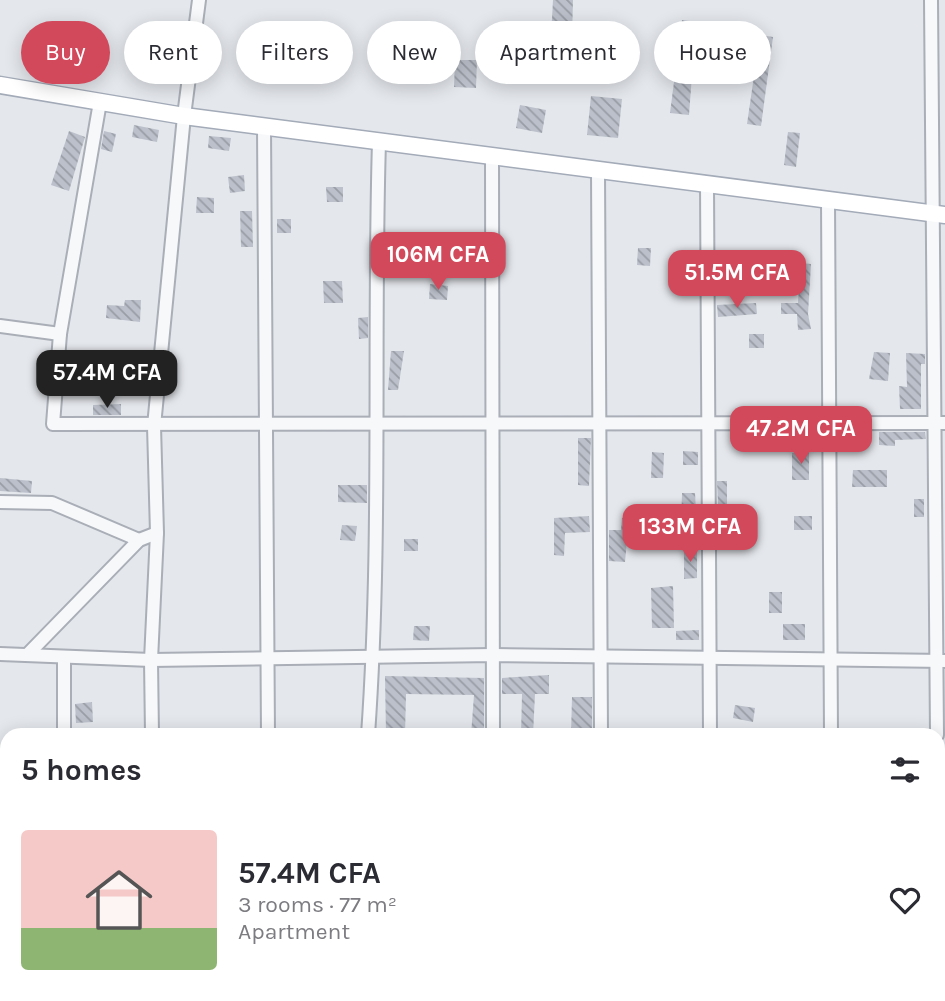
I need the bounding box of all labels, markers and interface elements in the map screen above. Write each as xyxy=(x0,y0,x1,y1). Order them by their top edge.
chip: Buy xyxy=(21,21,110,84)
chip: Rent xyxy=(124,21,222,84)
chip: Filters xyxy=(236,21,353,84)
chip: New xyxy=(367,21,461,84)
chip: Apartment xyxy=(475,21,640,84)
chip: House xyxy=(654,21,771,84)
pin: 106M CFA xyxy=(366,232,510,292)
text: 106M CFA xyxy=(387,241,489,268)
pin: 51.5M CFA xyxy=(657,250,817,310)
text: 51.5M CFA xyxy=(684,259,790,286)
pin: 57.4M CFA xyxy=(27,350,187,410)
text: 57.4M CFA xyxy=(52,359,162,386)
pin: 47.2M CFA xyxy=(721,406,881,466)
text: 47.2M CFA xyxy=(746,415,856,442)
pin: 133M CFA xyxy=(618,504,762,564)
text: 133M CFA xyxy=(639,513,741,540)
icon: filters xyxy=(886,751,924,789)
text: 5 homes xyxy=(21,752,142,788)
text: 57.4M CFA xyxy=(238,855,381,891)
icon: home xyxy=(77,858,161,942)
icon: heart xyxy=(886,881,924,919)
text: 3 rooms · 77 m² xyxy=(238,891,397,918)
text: Apartment xyxy=(238,918,350,945)

